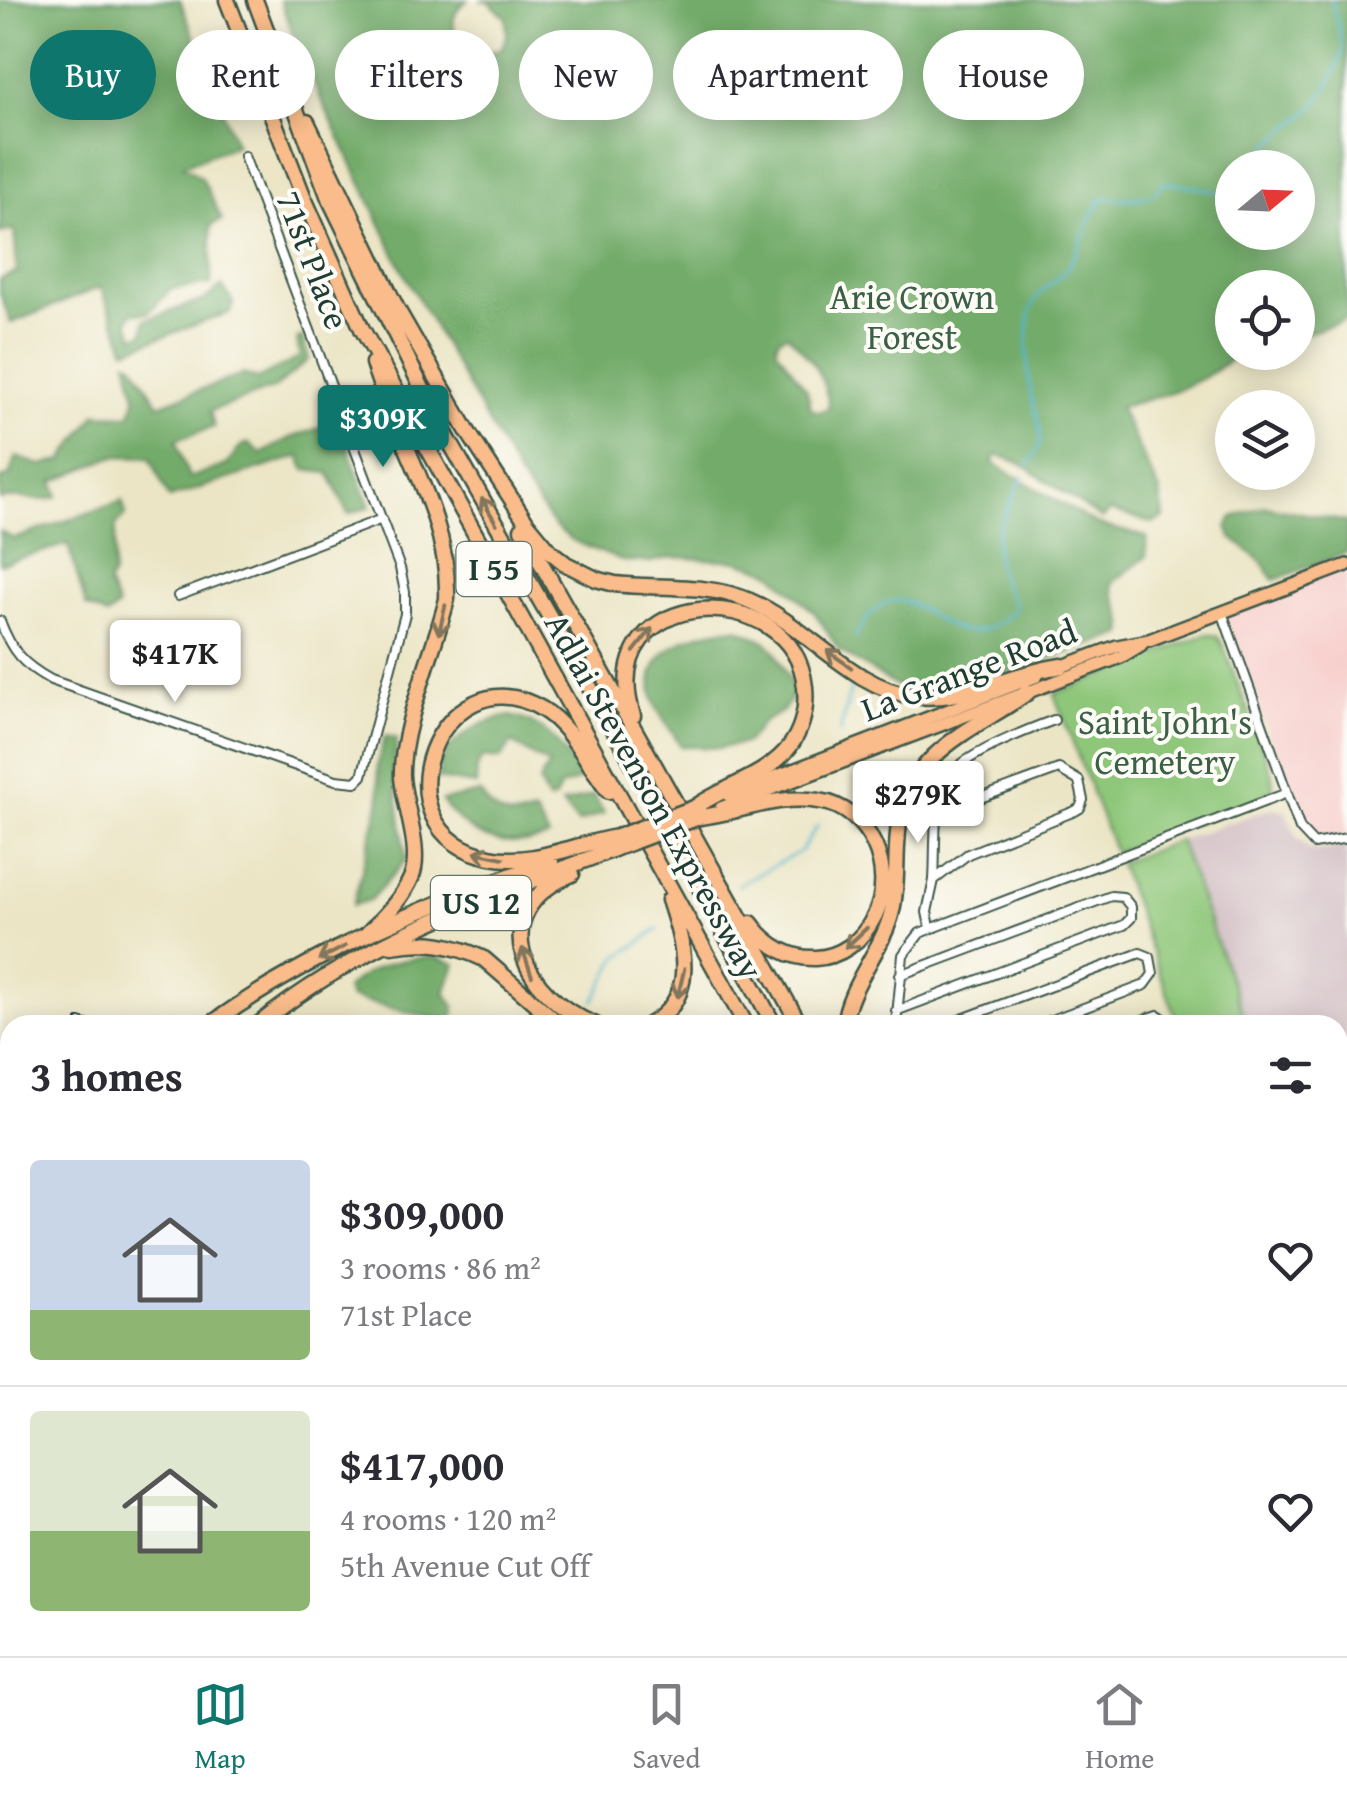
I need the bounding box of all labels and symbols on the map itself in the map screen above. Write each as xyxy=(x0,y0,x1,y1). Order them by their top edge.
north arrow xyxy=(1215,150,1315,250)
street label: 71st Place xyxy=(264,183,363,337)
park label: Arie Crown Forest xyxy=(830,271,995,362)
pin: $309K xyxy=(313,385,453,470)
one-way arrow xyxy=(479,497,499,526)
road number: I 55 xyxy=(456,542,532,596)
one-way arrow xyxy=(432,603,450,635)
street label: Adlai Stevenson Expressway xyxy=(532,603,777,989)
street label: La Grange Road xyxy=(854,605,1084,734)
pin: $417K xyxy=(105,620,245,705)
one-way arrow xyxy=(632,627,654,653)
one-way arrow xyxy=(825,649,853,670)
park label: Saint John's Cemetery xyxy=(1078,696,1252,787)
pin: $279K xyxy=(848,761,988,846)
one-way arrow xyxy=(474,845,506,864)
road number: US 12 xyxy=(431,876,531,930)
one-way arrow xyxy=(844,926,868,950)
one-way arrow xyxy=(318,944,348,963)
one-way arrow xyxy=(517,947,535,978)
one-way arrow xyxy=(671,966,689,998)

